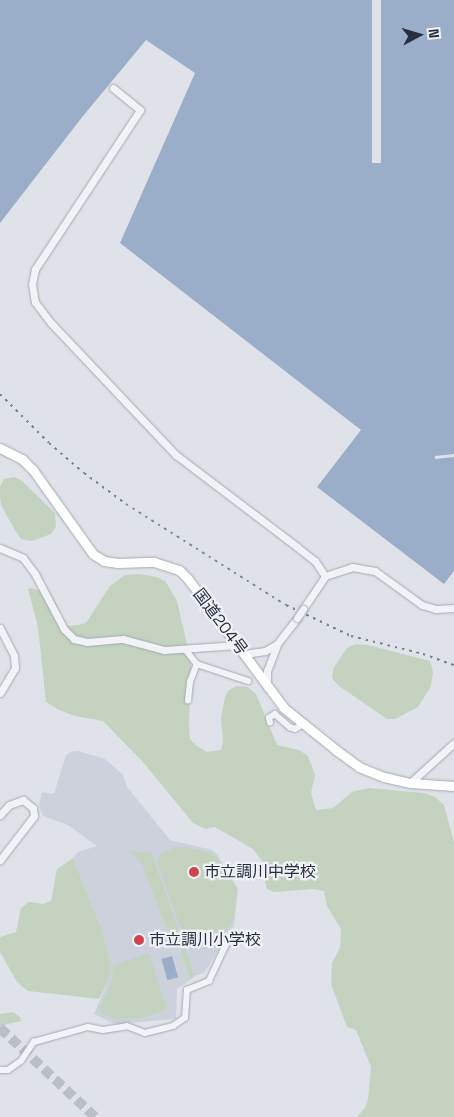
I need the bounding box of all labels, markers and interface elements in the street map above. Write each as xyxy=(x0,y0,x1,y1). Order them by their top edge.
north arrow xyxy=(394,10,444,60)
text: N xyxy=(424,28,443,39)
street label: 国道204号 xyxy=(189,585,251,659)
place label: 市立調川中学校 xyxy=(204,862,316,882)
marker: 市立調川中学校 xyxy=(188,866,200,878)
place label: 市立調川小学校 xyxy=(149,930,261,950)
marker: 市立調川小学校 xyxy=(133,934,145,946)

